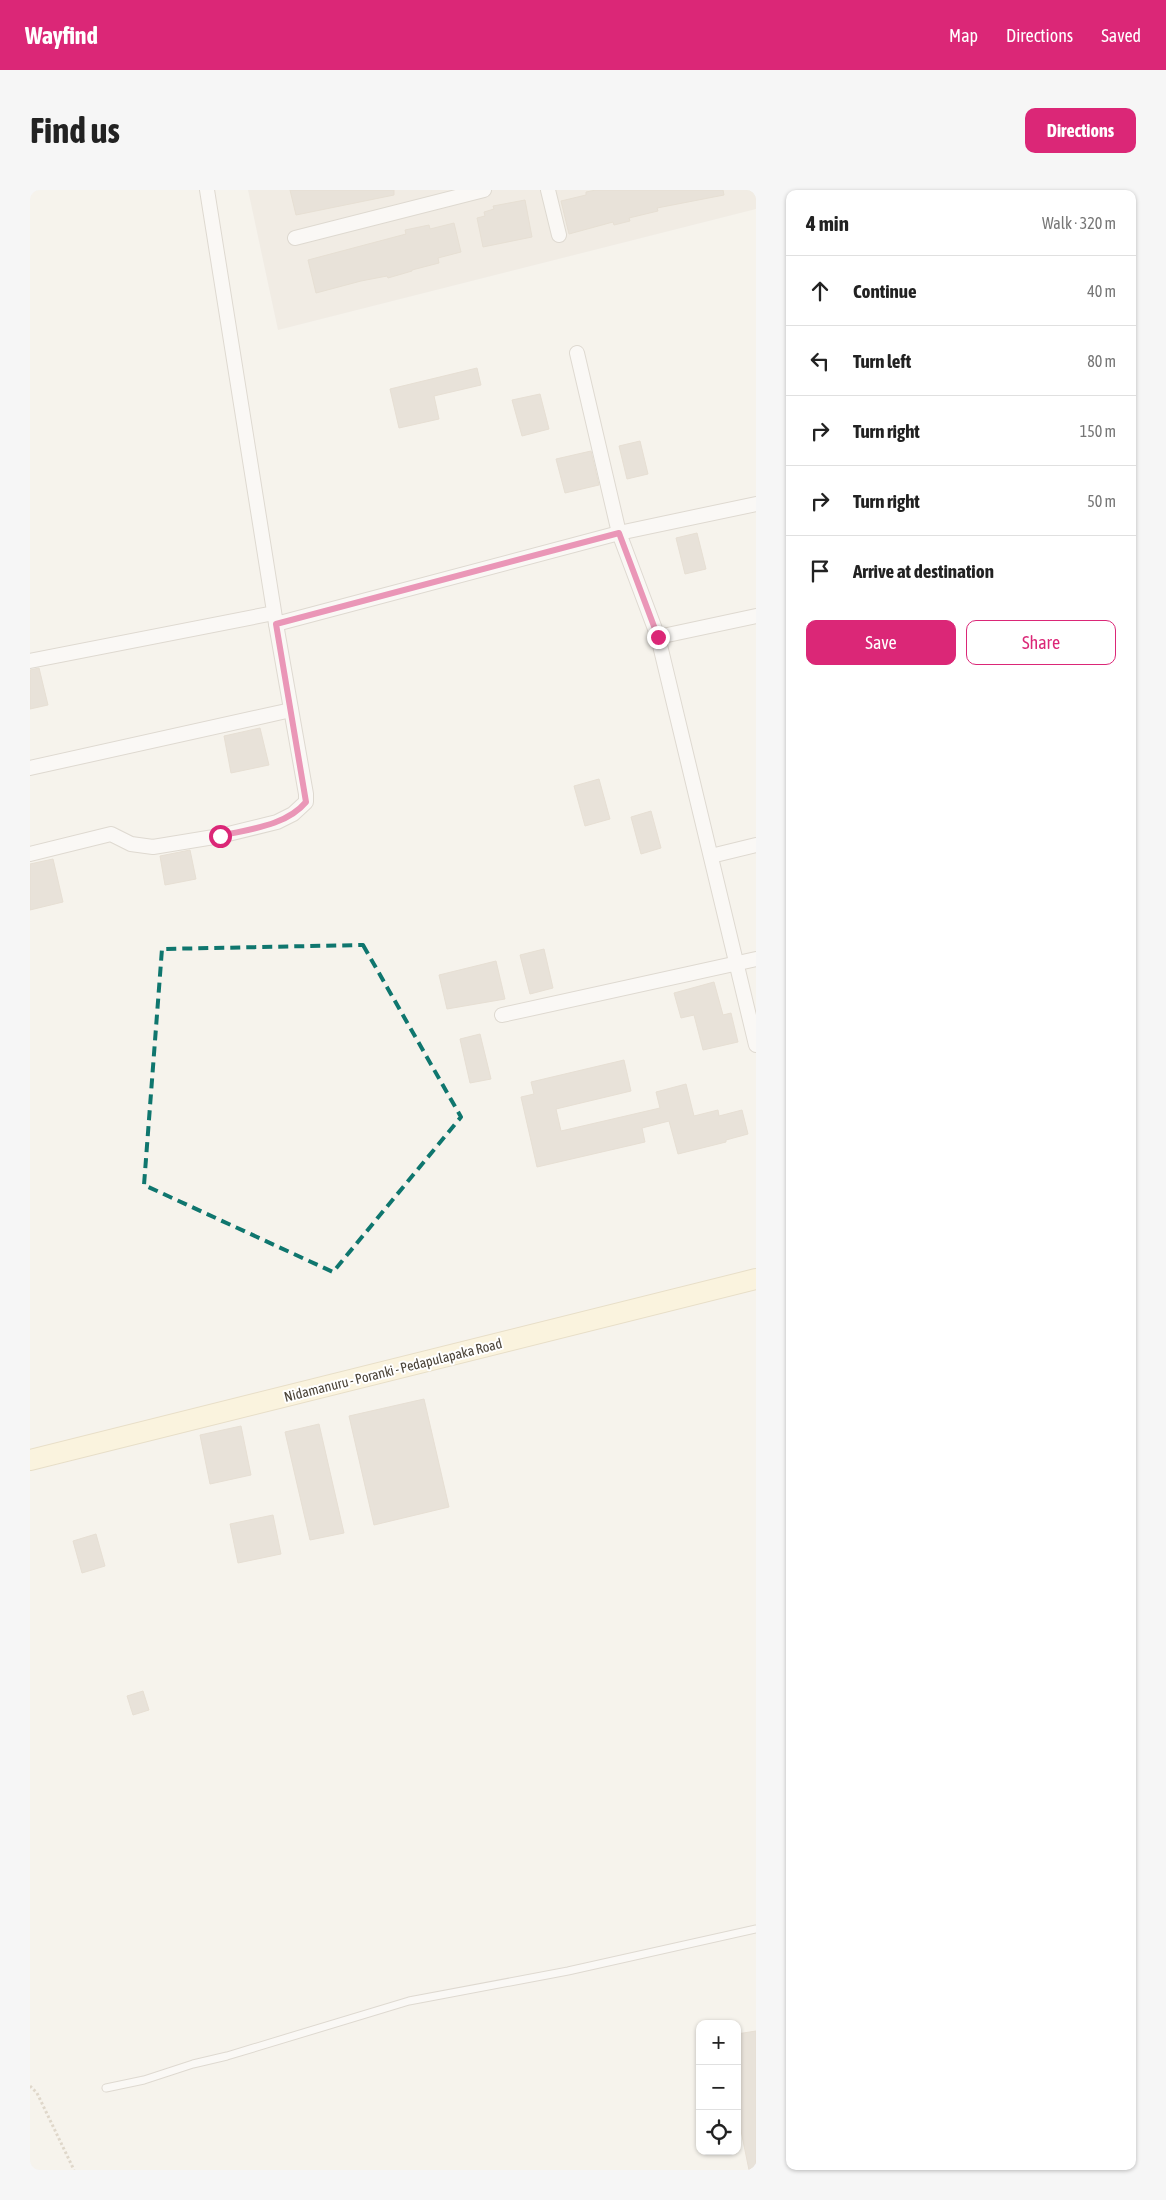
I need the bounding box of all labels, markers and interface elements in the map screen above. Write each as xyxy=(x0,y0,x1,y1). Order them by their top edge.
text: Wayfind xyxy=(25,22,98,49)
text: Map xyxy=(949,25,978,46)
text: Directions xyxy=(1006,25,1073,46)
text: Saved xyxy=(1101,25,1141,46)
button: Directions xyxy=(1025,108,1136,153)
text: Find us xyxy=(30,110,120,150)
text: 4 min xyxy=(806,211,849,235)
text: Walk · 320 m xyxy=(1042,214,1116,232)
icon: ahead xyxy=(806,277,834,305)
text: Continue xyxy=(853,280,917,302)
text: 40 m xyxy=(1087,282,1116,300)
icon: left xyxy=(806,347,834,375)
text: Turn left xyxy=(853,350,911,372)
text: 80 m xyxy=(1087,352,1116,370)
icon: right xyxy=(806,417,834,445)
text: Turn right xyxy=(853,420,920,442)
text: 150 m xyxy=(1080,422,1116,440)
icon: right xyxy=(806,487,834,515)
text: Turn right xyxy=(853,490,920,512)
text: 50 m xyxy=(1087,492,1116,510)
icon: arrive xyxy=(806,557,834,585)
text: Arrive at destination xyxy=(853,560,994,582)
button: Save xyxy=(806,620,956,665)
button: Share xyxy=(966,620,1116,665)
route end xyxy=(647,626,670,649)
route start xyxy=(209,825,232,848)
street label: Nidamanuru - Poranki - Pedapulapaka Road xyxy=(282,1335,504,1405)
map controls xyxy=(696,2020,741,2155)
button: + xyxy=(696,2020,741,2065)
button: − xyxy=(696,2065,741,2110)
button: locate xyxy=(696,2110,741,2155)

